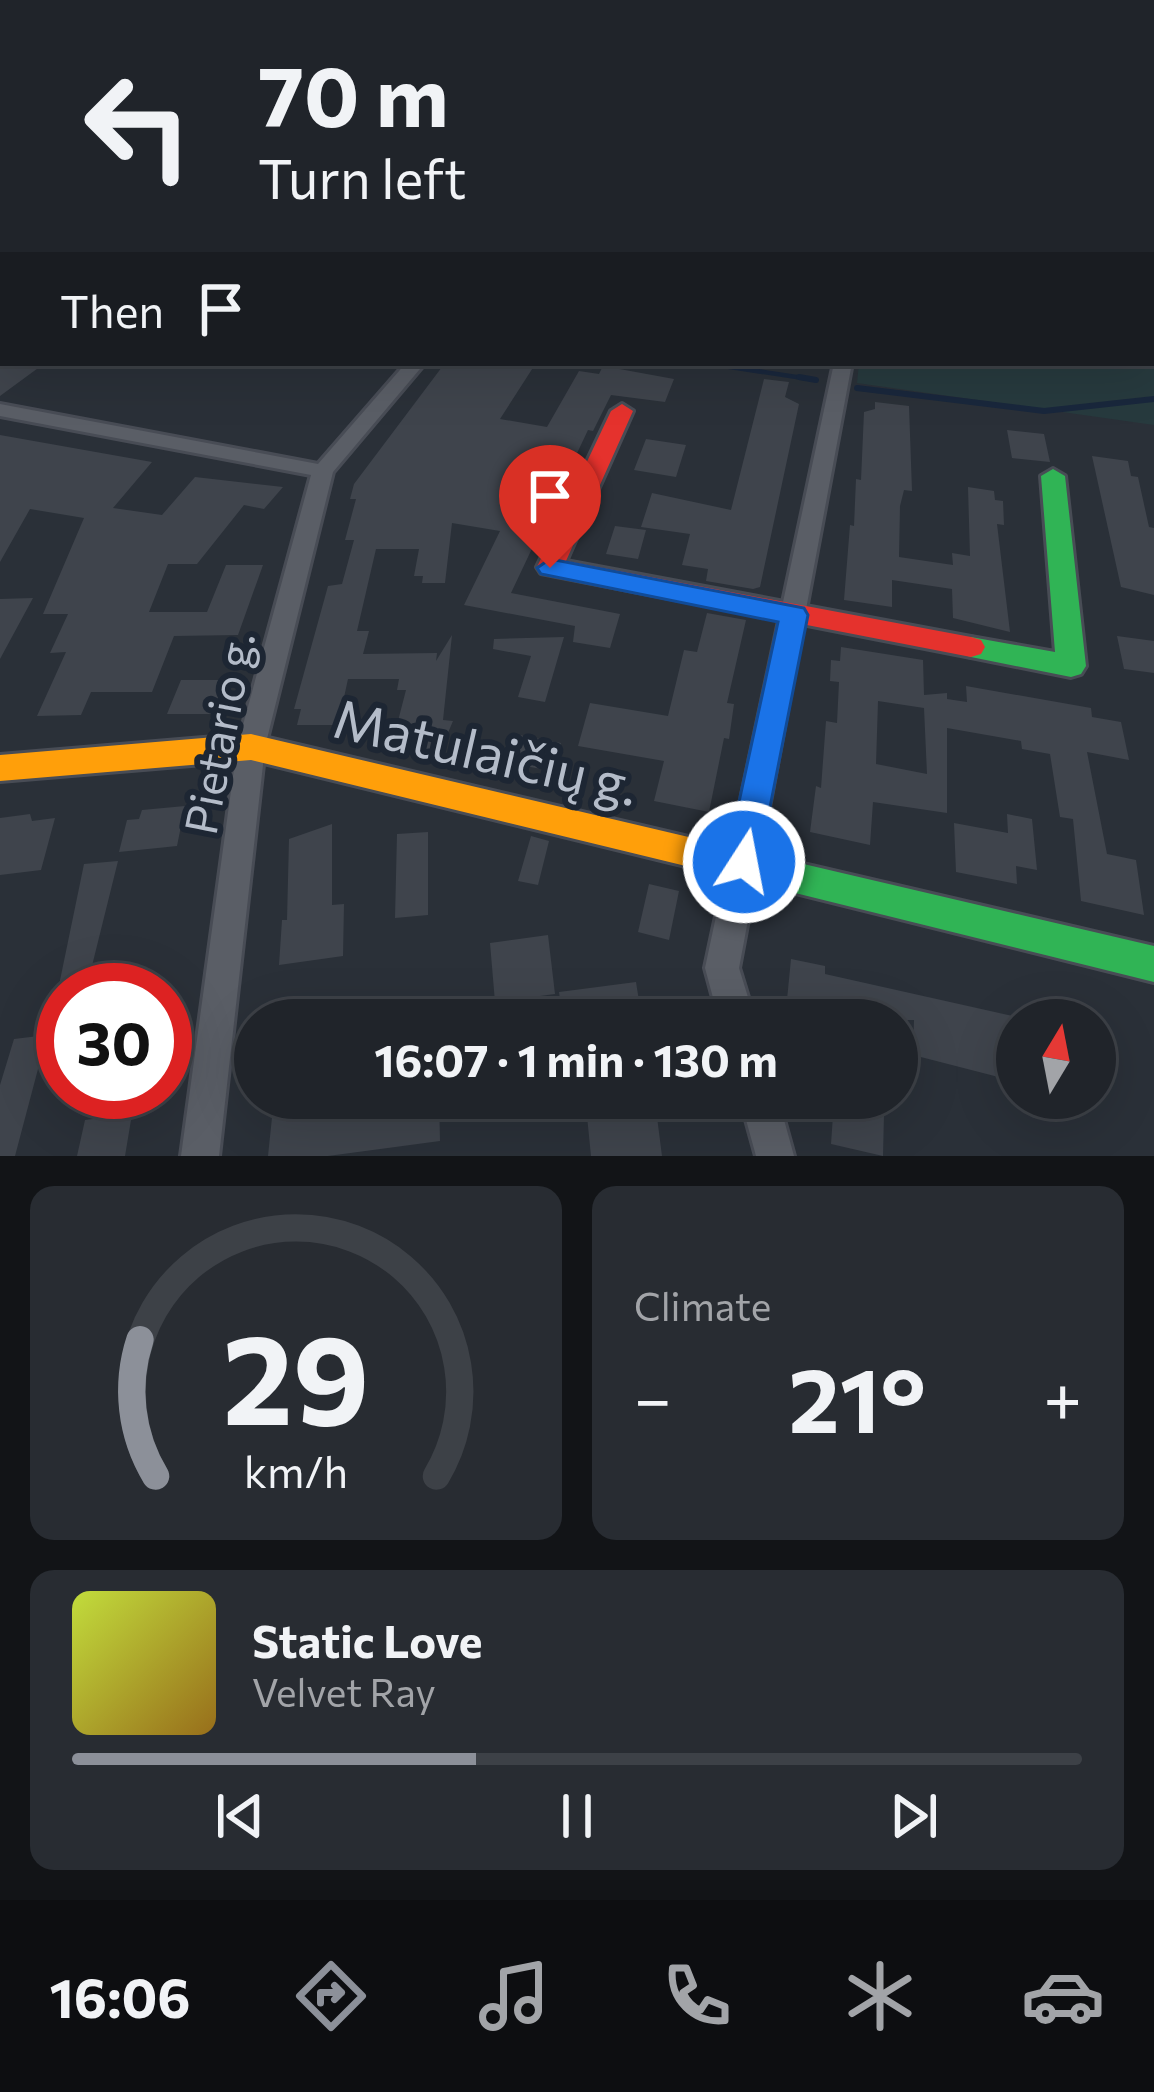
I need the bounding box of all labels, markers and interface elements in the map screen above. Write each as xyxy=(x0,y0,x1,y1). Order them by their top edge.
text: 70 m xyxy=(258,42,449,144)
icon: left xyxy=(60,48,216,204)
text: Turn left xyxy=(258,144,466,210)
icon: arrive xyxy=(188,276,254,342)
text: Then xyxy=(60,282,164,337)
pin xyxy=(499,445,601,568)
icon: arrive xyxy=(517,463,583,529)
street label: Pietario g. xyxy=(171,627,264,839)
street label: Matulaičių g. xyxy=(328,683,645,817)
position arrow xyxy=(681,799,807,925)
speed limit sign: 30 xyxy=(36,963,192,1119)
north arrow xyxy=(996,999,1116,1119)
map controls xyxy=(996,999,1116,1119)
text: 16:07 · 1 min · 130 m xyxy=(374,1031,778,1086)
text: Climate xyxy=(634,1281,771,1329)
text: 29 xyxy=(222,1298,370,1451)
text: 21° xyxy=(788,1341,926,1452)
text: − xyxy=(634,1356,672,1437)
text: + xyxy=(1043,1356,1082,1437)
text: km/h xyxy=(244,1444,348,1497)
text: Static Love xyxy=(252,1612,482,1667)
text: Velvet Ray xyxy=(252,1667,436,1715)
icon: previous xyxy=(207,1783,273,1849)
icon: pause xyxy=(544,1783,610,1849)
icon: next xyxy=(881,1783,947,1849)
icon: directions xyxy=(289,1954,373,2038)
icon: music xyxy=(472,1954,556,2038)
icon: phone xyxy=(655,1954,739,2038)
icon: climate xyxy=(838,1954,922,2038)
icon: car xyxy=(1021,1954,1105,2038)
text: 16:06 xyxy=(49,1963,191,2029)

